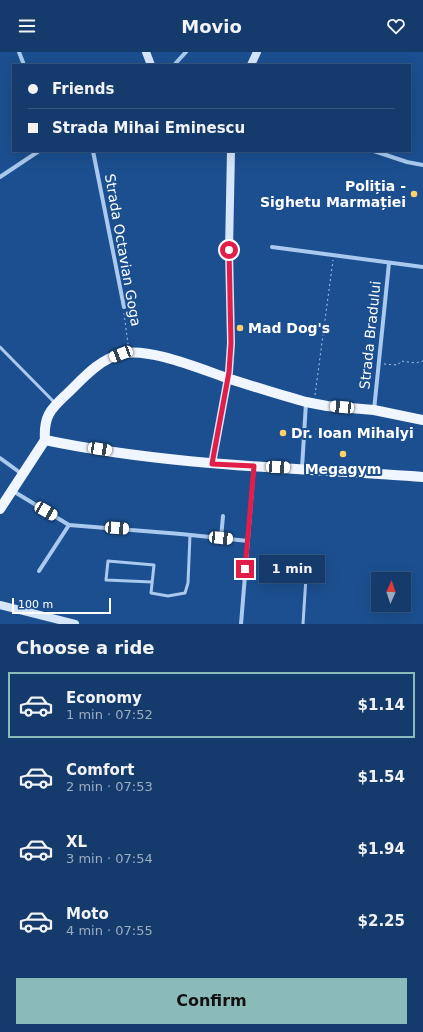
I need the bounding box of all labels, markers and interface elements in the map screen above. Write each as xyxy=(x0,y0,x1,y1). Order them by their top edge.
icon: menu xyxy=(16,15,38,37)
icon: heart xyxy=(385,15,407,37)
text: Movio xyxy=(181,16,242,37)
text: Friends xyxy=(52,80,114,98)
text: Strada Mihai Eminescu xyxy=(52,119,245,137)
street label: Strada Octavian Goga xyxy=(102,173,144,327)
place label: Poliția - Sighetu Marmației xyxy=(260,178,406,211)
marker: Poliția - Sighetu Marmației xyxy=(409,189,419,199)
route start xyxy=(220,241,238,259)
street label: Strada Bradului xyxy=(356,280,384,390)
place label: Mad Dog's xyxy=(248,320,330,336)
marker: Mad Dog's xyxy=(235,323,245,333)
car xyxy=(108,344,134,364)
car xyxy=(330,400,354,414)
place label: Dr. Ioan Mihalyi xyxy=(291,425,414,441)
marker: Dr. Ioan Mihalyi xyxy=(278,428,288,438)
car xyxy=(87,441,113,457)
marker: Megagym xyxy=(338,449,348,459)
car xyxy=(266,460,290,474)
place label: Megagym xyxy=(305,461,381,477)
car xyxy=(33,500,59,522)
car xyxy=(105,521,129,535)
car xyxy=(208,531,234,545)
callout: 1 min xyxy=(259,555,325,583)
route end xyxy=(236,560,254,578)
text: 1 min xyxy=(272,561,312,576)
north arrow xyxy=(371,572,411,612)
map controls xyxy=(371,572,411,612)
scale bar xyxy=(12,596,111,615)
text: 100 m xyxy=(18,598,53,611)
text: Choose a ride xyxy=(16,637,155,658)
icon: car xyxy=(18,687,54,723)
text: Economy xyxy=(66,689,142,707)
text: $1.14 xyxy=(358,696,405,714)
text: 1 min · 07:52 xyxy=(66,707,153,722)
icon: car xyxy=(18,759,54,795)
text: Comfort xyxy=(66,761,134,779)
text: $1.54 xyxy=(358,768,405,786)
text: 2 min · 07:53 xyxy=(66,779,153,794)
icon: car xyxy=(18,831,54,867)
text: XL xyxy=(66,833,87,851)
text: $1.94 xyxy=(358,840,405,858)
text: 3 min · 07:54 xyxy=(66,851,153,866)
icon: car xyxy=(18,903,54,939)
text: Moto xyxy=(66,905,109,923)
text: $2.25 xyxy=(358,912,405,930)
text: 4 min · 07:55 xyxy=(66,923,153,938)
button: Confirm xyxy=(16,978,407,1024)

